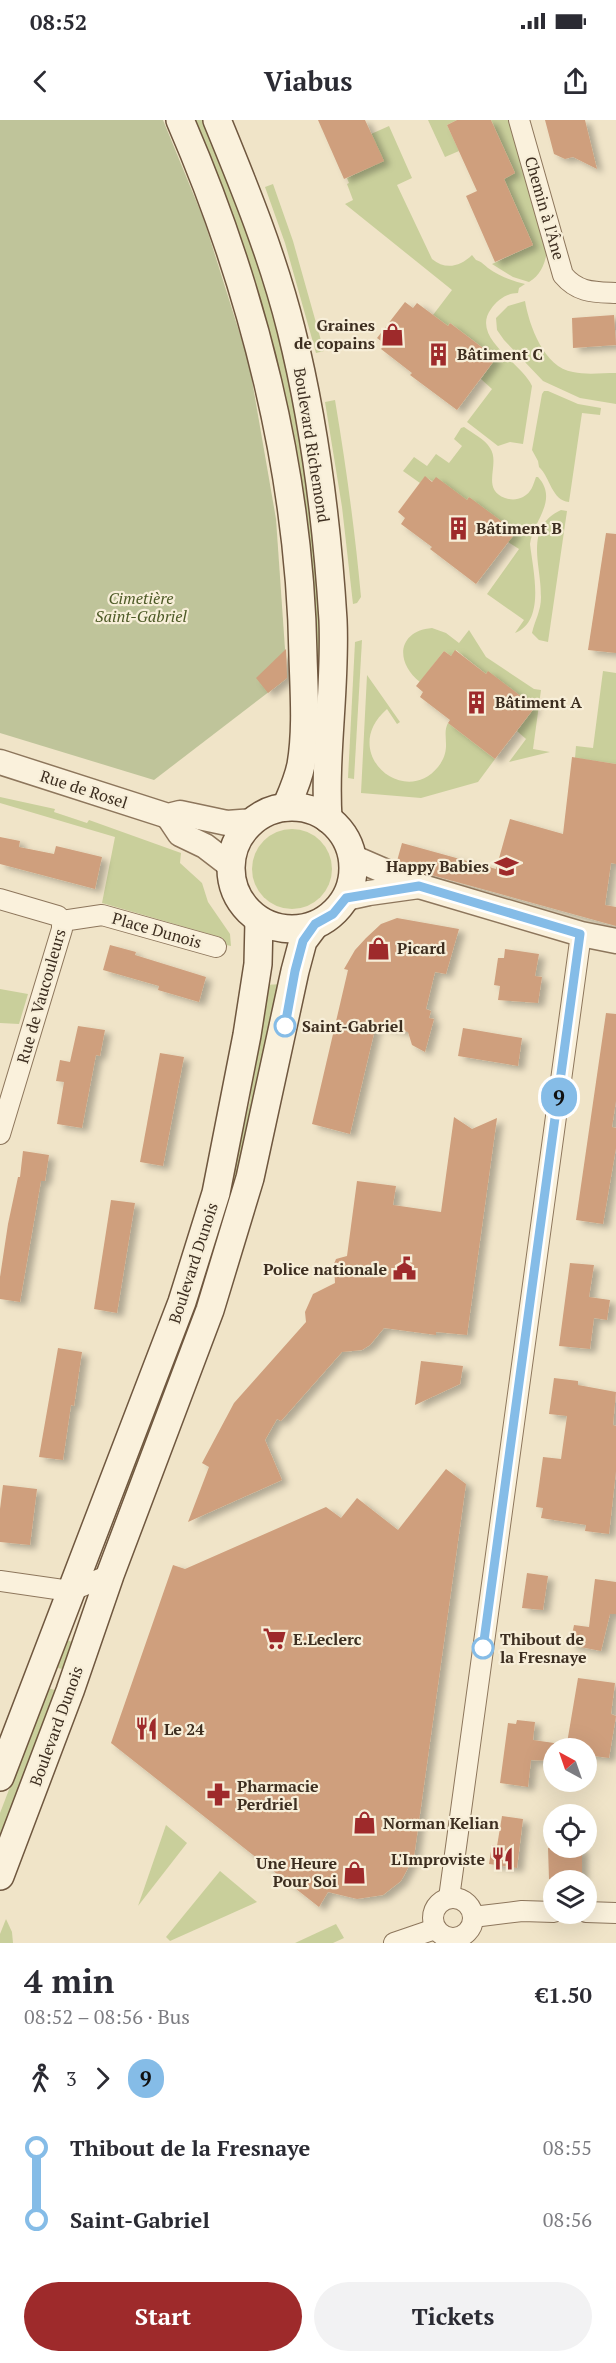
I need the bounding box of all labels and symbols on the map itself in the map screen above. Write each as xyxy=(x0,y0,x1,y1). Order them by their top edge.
street label: Chemin à l'Âne xyxy=(520,154,570,262)
place label: Graines de copains xyxy=(294,314,375,354)
shop icon: Graines de copains xyxy=(380,321,406,347)
building icon: Bâtiment C xyxy=(426,341,452,367)
place label: Bâtiment C xyxy=(457,343,543,365)
street label: Boulevard Richemond xyxy=(289,366,335,524)
building icon: Bâtiment B xyxy=(445,515,471,541)
place label: Bâtiment B xyxy=(476,517,562,539)
park label: Cimetière Saint-Gabriel xyxy=(95,587,188,627)
building icon: Bâtiment A xyxy=(464,689,490,715)
place label: Bâtiment A xyxy=(495,691,582,713)
street label: Rue de Rosel xyxy=(37,765,131,814)
school or university icon: Happy Babies xyxy=(494,853,520,879)
place label: Happy Babies xyxy=(386,855,489,877)
street label: Place Dunois xyxy=(110,907,204,953)
street label: Rue de Vaucouleurs xyxy=(11,926,71,1066)
shop icon: Picard xyxy=(366,935,392,961)
place label: Picard xyxy=(397,937,446,959)
marker: Saint-Gabriel xyxy=(274,1015,296,1037)
place label: Saint-Gabriel xyxy=(302,1015,404,1037)
line badge: 9 xyxy=(540,1078,578,1116)
street label: Boulevard Dunois xyxy=(163,1200,223,1326)
public building icon: Police nationale xyxy=(392,1256,418,1282)
place label: Police nationale xyxy=(263,1258,387,1280)
supermarket icon: E.Leclerc xyxy=(262,1626,288,1652)
place label: E.Leclerc xyxy=(293,1628,362,1650)
place label: Thibout de la Fresnaye xyxy=(500,1628,587,1668)
marker: Thibout de la Fresnaye xyxy=(472,1637,494,1659)
street label: Boulevard Dunois xyxy=(24,1663,88,1789)
restaurant icon: Le 24 xyxy=(133,1716,159,1742)
place label: Le 24 xyxy=(164,1718,204,1740)
north arrow xyxy=(543,1738,597,1792)
place label: Pharmacie Perdriel xyxy=(237,1775,319,1815)
pharmacy icon: Pharmacie Perdriel xyxy=(206,1782,232,1808)
shop icon: Norman Kelian xyxy=(352,1810,378,1836)
place label: Norman Kelian xyxy=(383,1812,500,1834)
restaurant icon: L'Improviste xyxy=(490,1846,516,1872)
place label: L'Improviste xyxy=(391,1848,485,1870)
place label: Une Heure Pour Soi xyxy=(256,1852,337,1892)
shop icon: Une Heure Pour Soi xyxy=(342,1859,368,1885)

